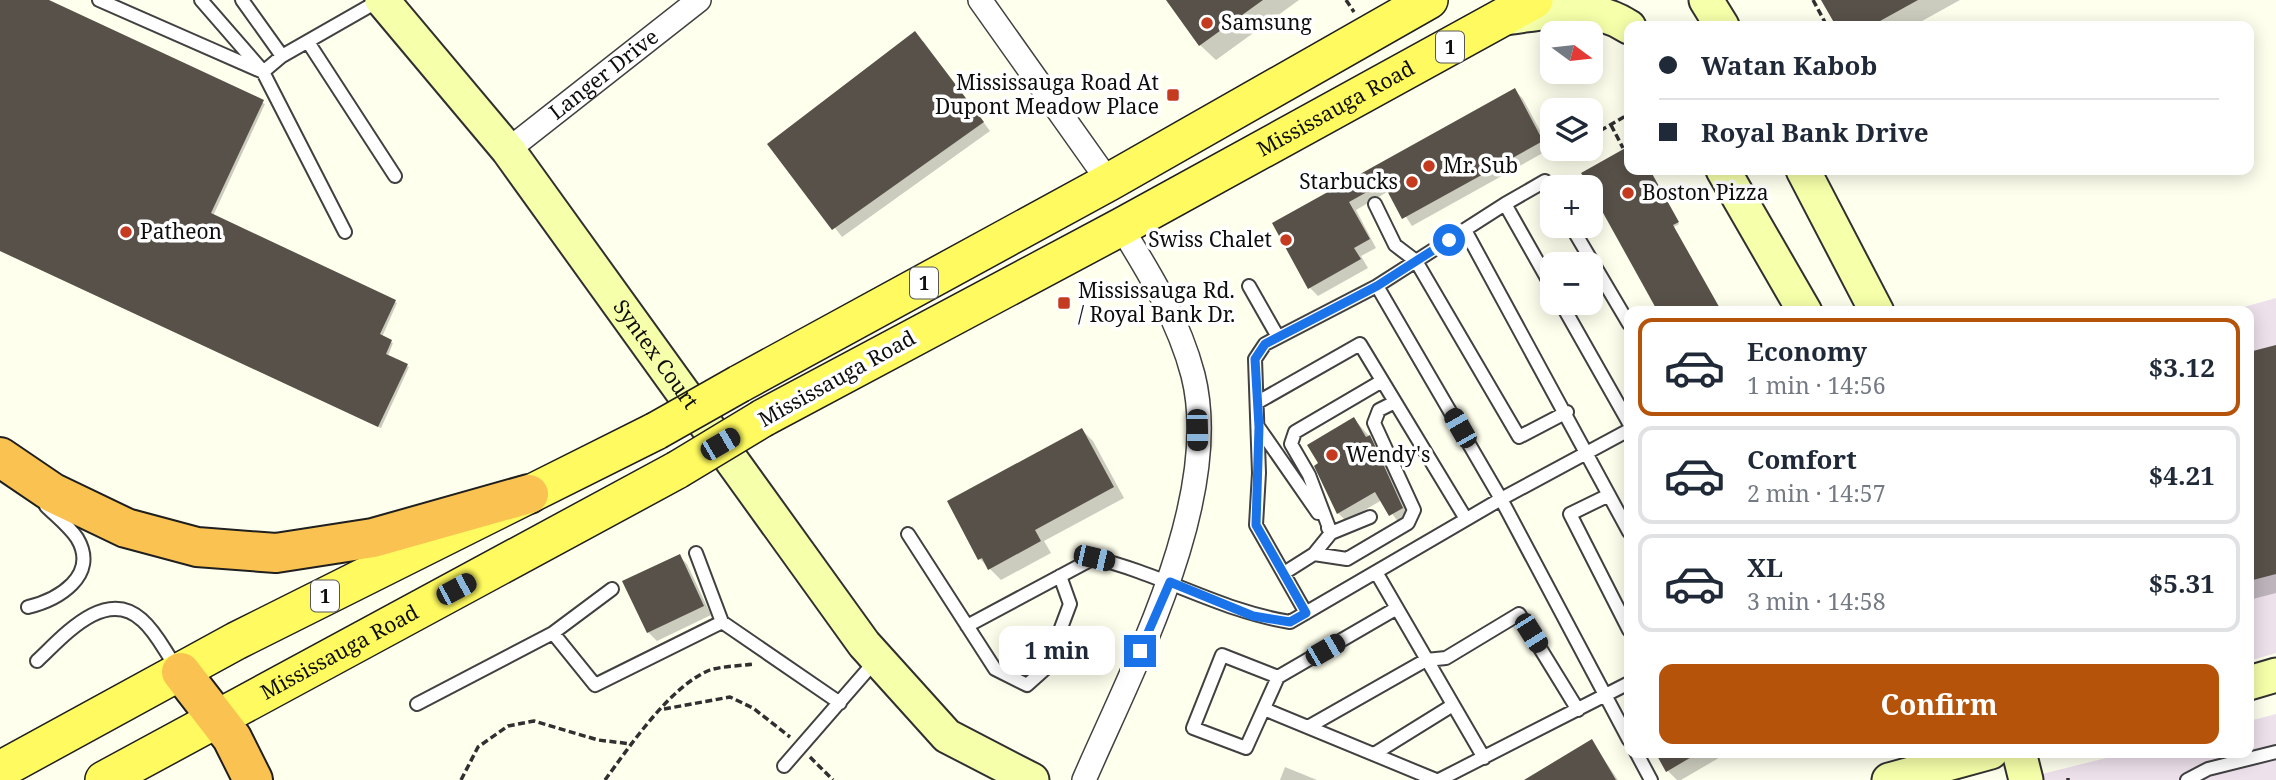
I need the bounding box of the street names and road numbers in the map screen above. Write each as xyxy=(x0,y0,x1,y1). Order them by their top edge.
street label: Langer Drive xyxy=(543,22,664,126)
road number: 1 xyxy=(1436,32,1464,62)
street label: Mississauga Road xyxy=(1252,53,1419,163)
road number: 1 xyxy=(910,268,938,298)
street label: Syntex Court xyxy=(607,294,705,414)
street label: Mississauga Road xyxy=(753,323,920,433)
road number: 1 xyxy=(311,580,339,611)
street label: Mississauga Road xyxy=(255,597,423,706)

